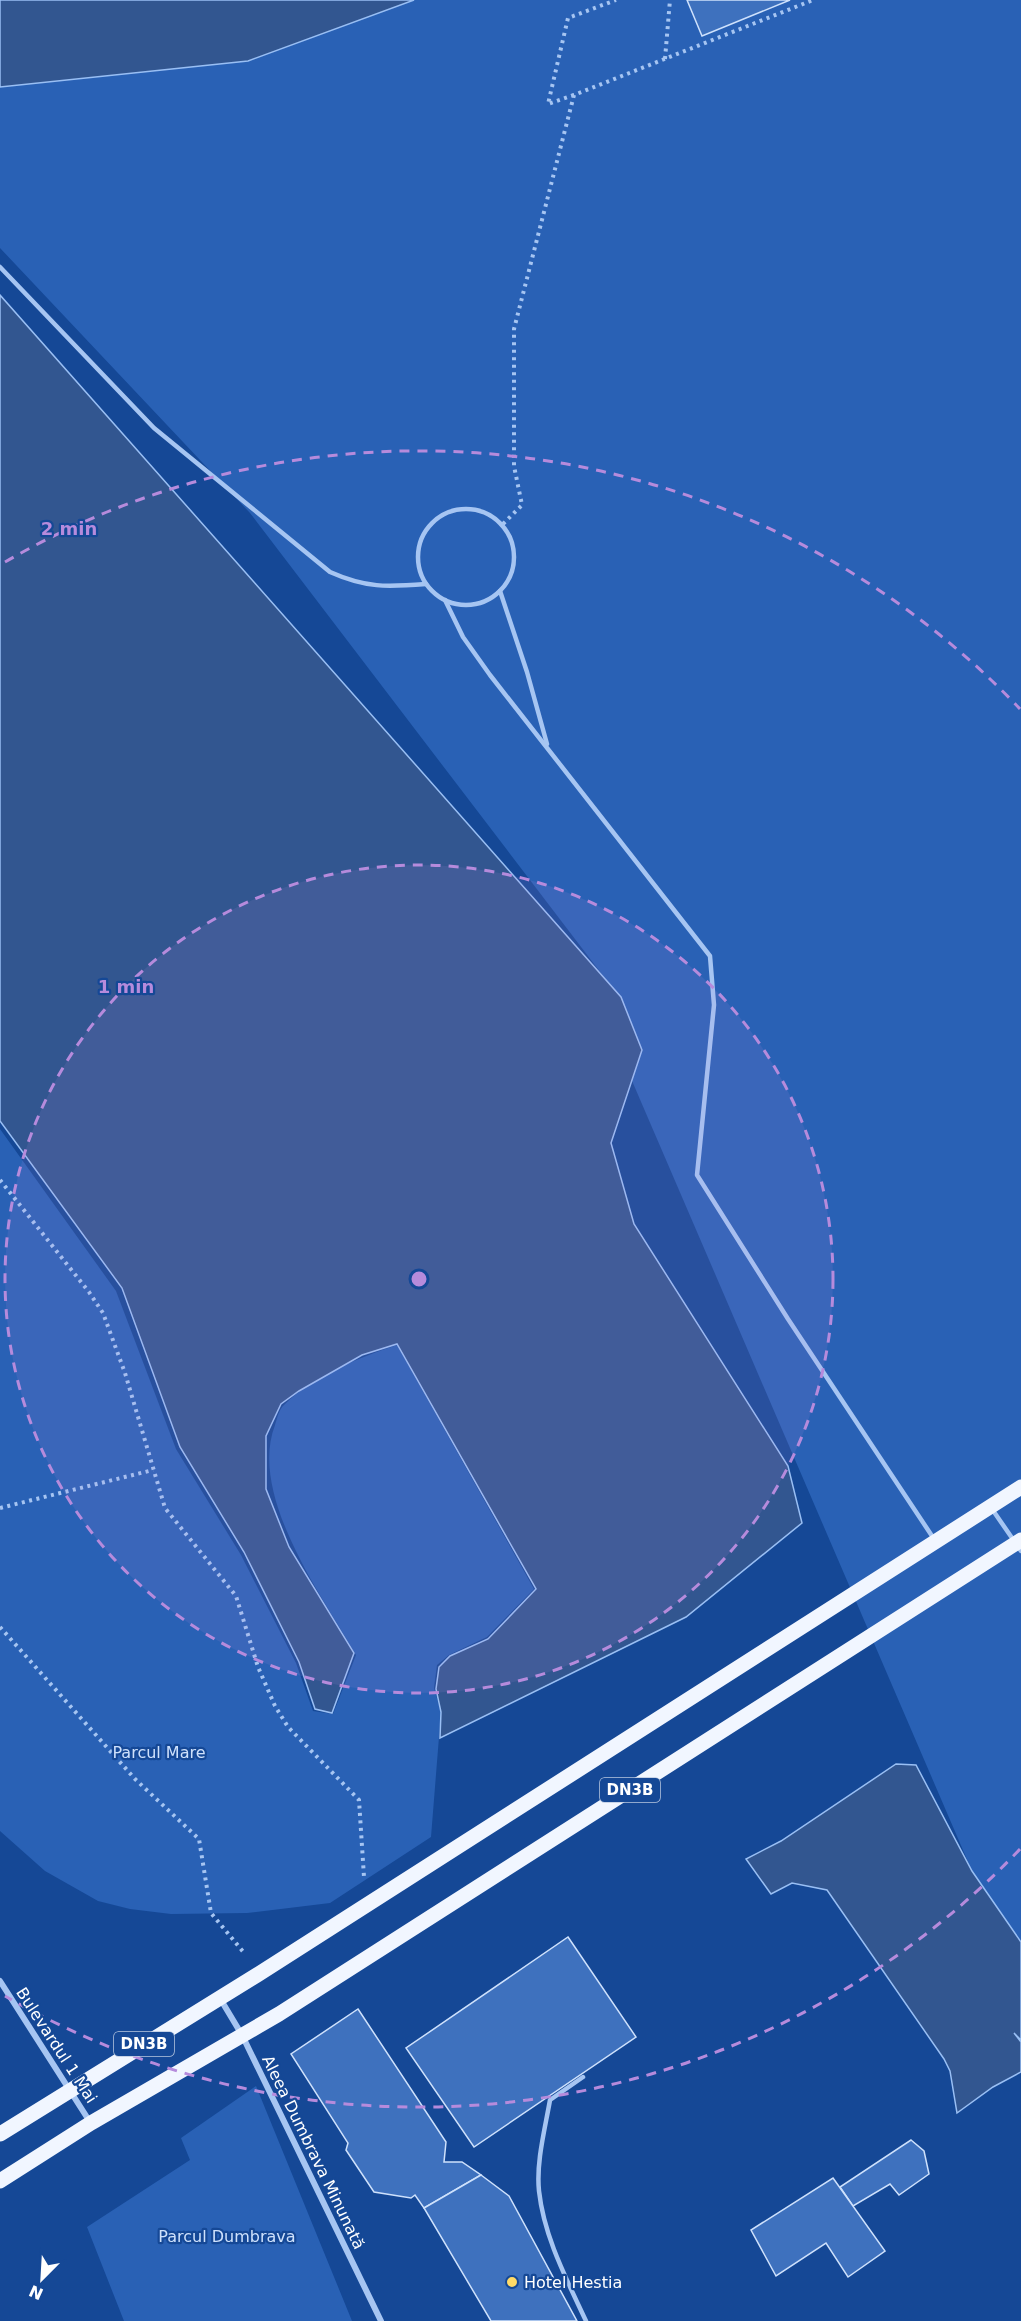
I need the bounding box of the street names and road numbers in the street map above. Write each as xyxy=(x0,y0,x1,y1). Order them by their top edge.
road number: DN3B xyxy=(600,1778,660,1802)
street label: Bulevardul 1 Mai xyxy=(12,1984,101,2107)
road number: DN3B xyxy=(114,2032,174,2056)
street label: Aleea Dumbrava Minunată xyxy=(258,2052,369,2252)

